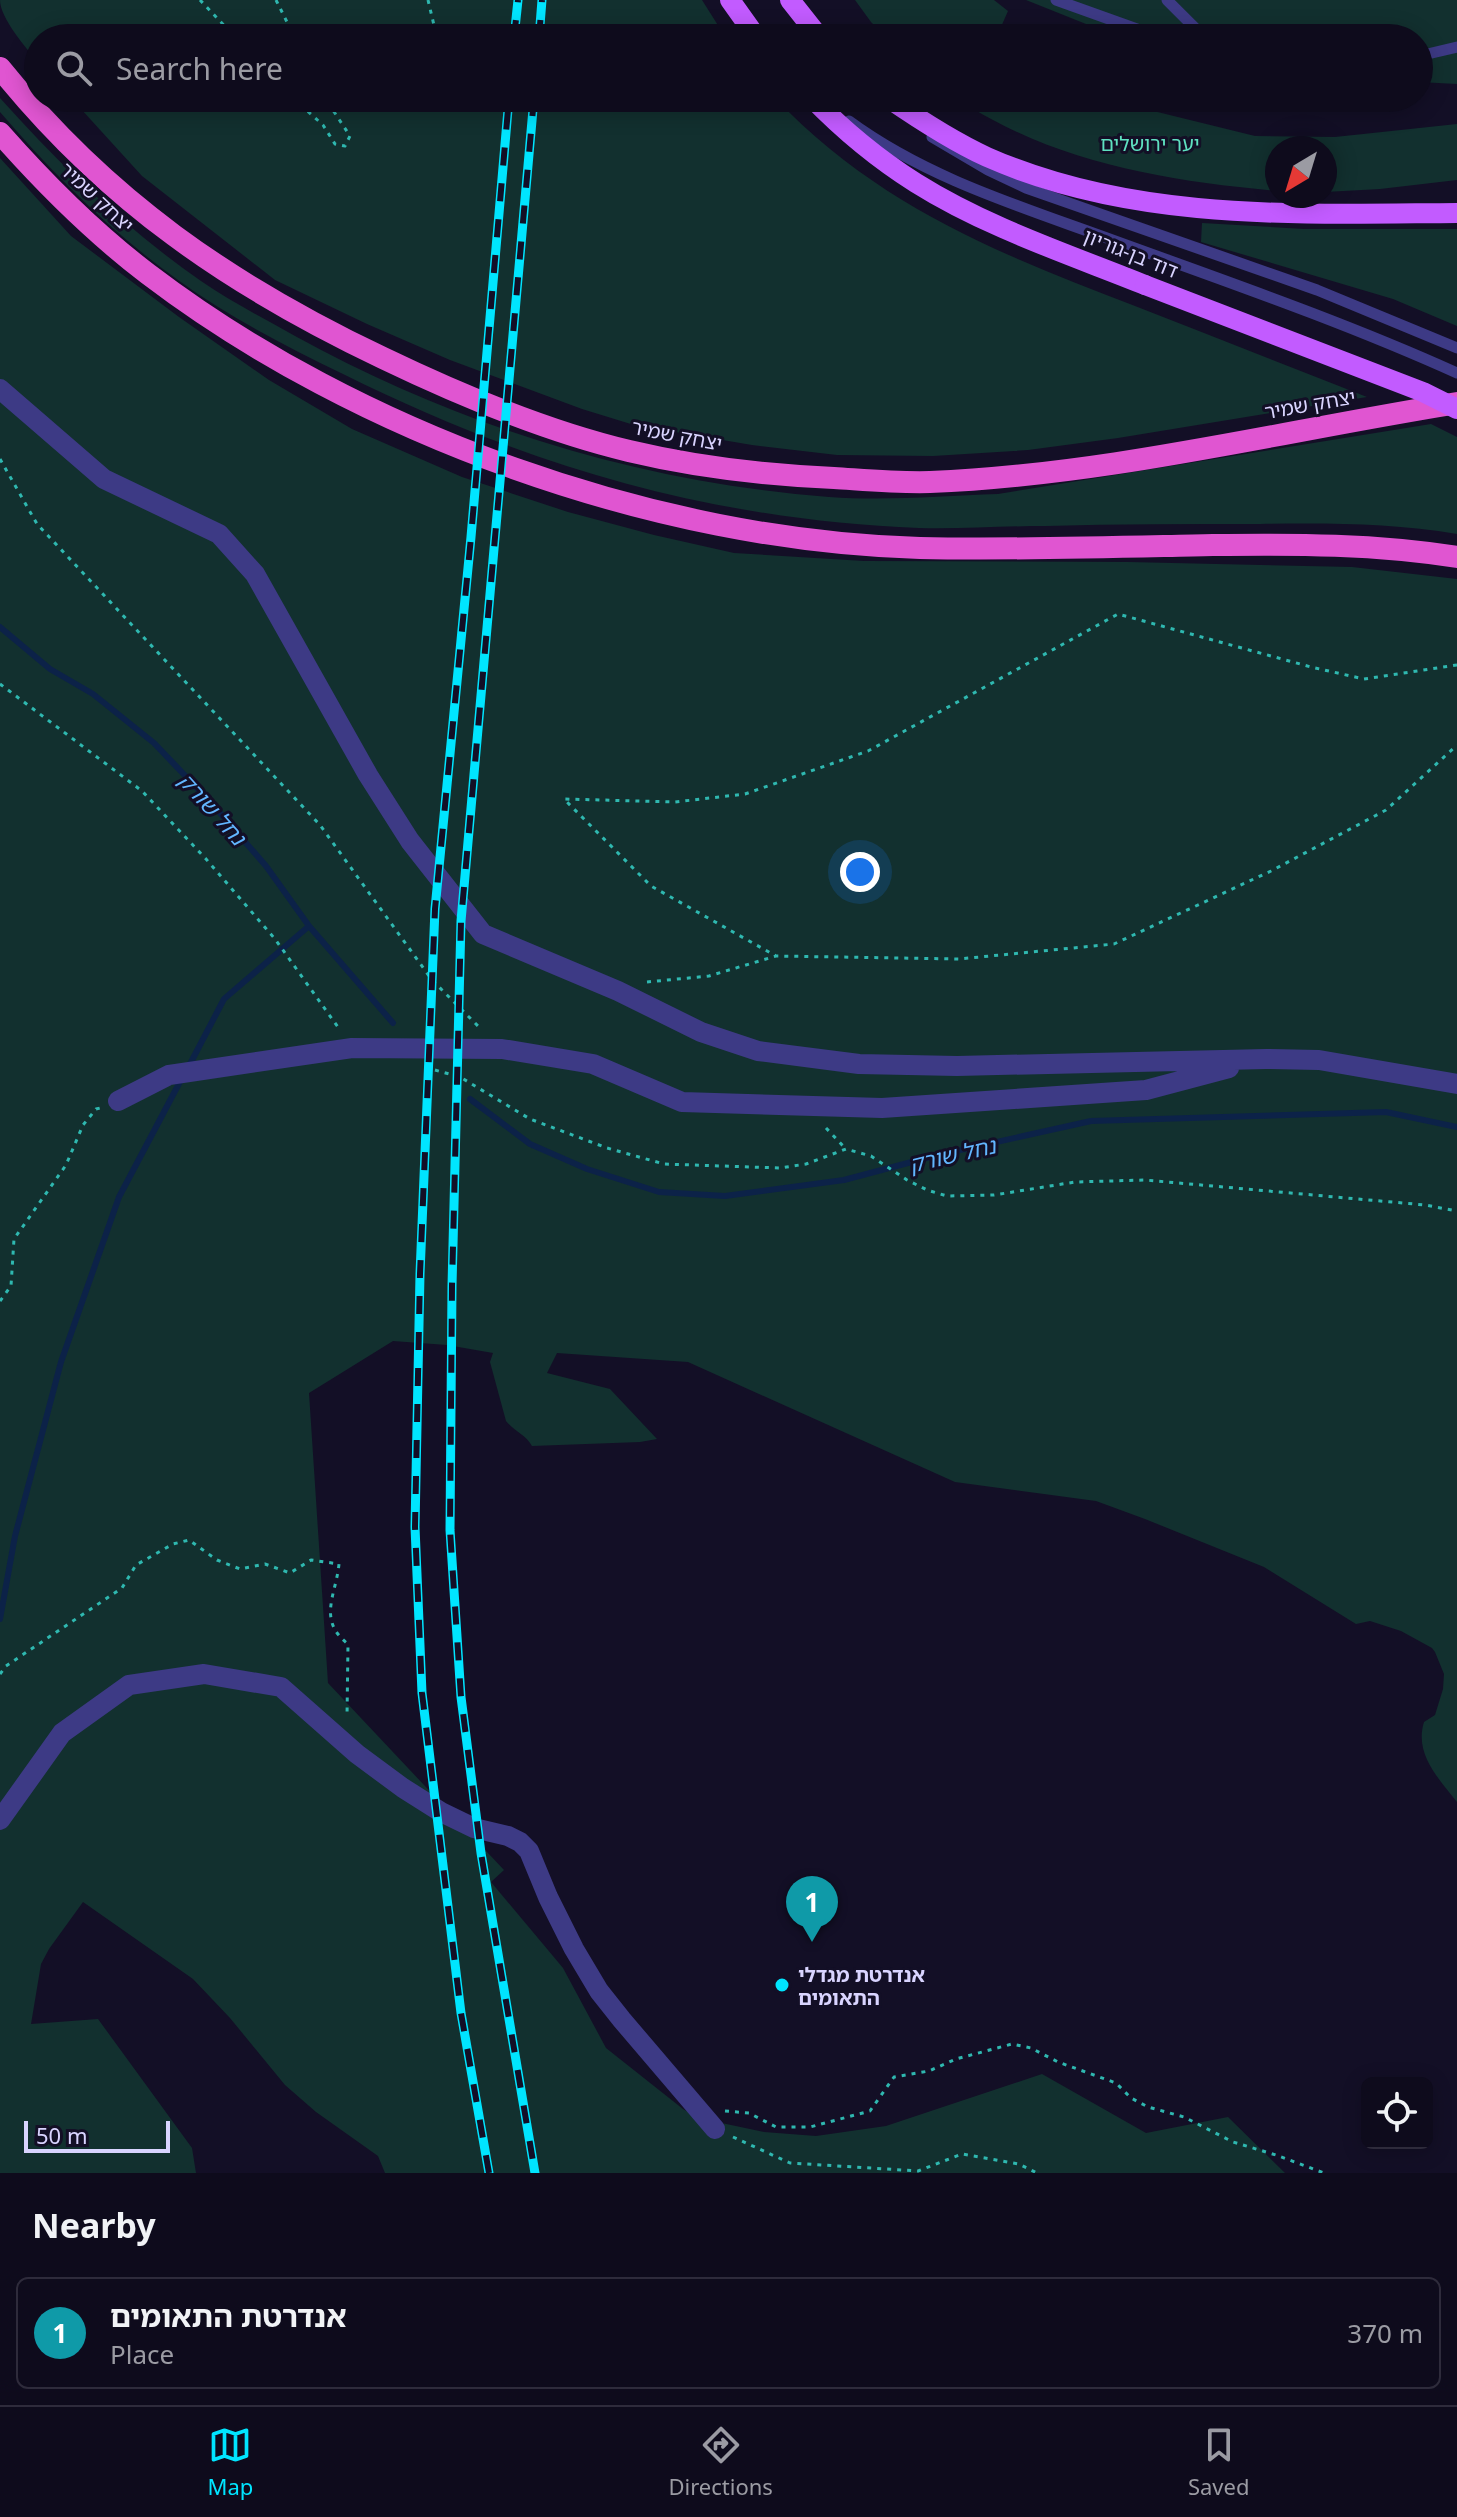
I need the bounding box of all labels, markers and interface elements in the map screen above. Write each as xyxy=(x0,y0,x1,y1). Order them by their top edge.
search box xyxy=(24,24,1433,112)
icon: search xyxy=(52,46,96,90)
text: Search here xyxy=(116,48,283,89)
park label: יער ירושלים xyxy=(1100,130,1200,157)
north arrow xyxy=(1265,136,1337,208)
street label: יצחק שמיר xyxy=(54,156,140,238)
street label: דוד בן-גוריון xyxy=(1080,222,1182,284)
street label: יצחק שמיר xyxy=(1262,383,1358,425)
street label: יצחק שמיר xyxy=(629,413,725,457)
water label: נחל שורק xyxy=(172,765,255,852)
your location xyxy=(840,852,880,892)
water label: נחל שורק xyxy=(906,1129,1000,1178)
pin: 1 xyxy=(786,1876,838,1942)
place label: אנדרטת מגדלי התאומים xyxy=(798,1961,925,2011)
marker: אנדרטת מגדלי התאומים xyxy=(773,1976,791,1994)
map controls xyxy=(1361,2077,1433,2149)
button: locate xyxy=(1361,2077,1433,2149)
scale bar xyxy=(24,2117,170,2153)
text: 50 m xyxy=(36,2120,87,2150)
text: Nearby xyxy=(32,2202,156,2248)
text: אנדרטת התאומים xyxy=(110,2295,346,2336)
text: 1 xyxy=(53,2315,67,2351)
text: 370 m xyxy=(1347,2315,1423,2351)
text: Place xyxy=(110,2336,174,2372)
tab: Map xyxy=(208,2423,253,2501)
tab: Directions xyxy=(668,2423,773,2501)
tab: Saved xyxy=(1188,2423,1249,2501)

